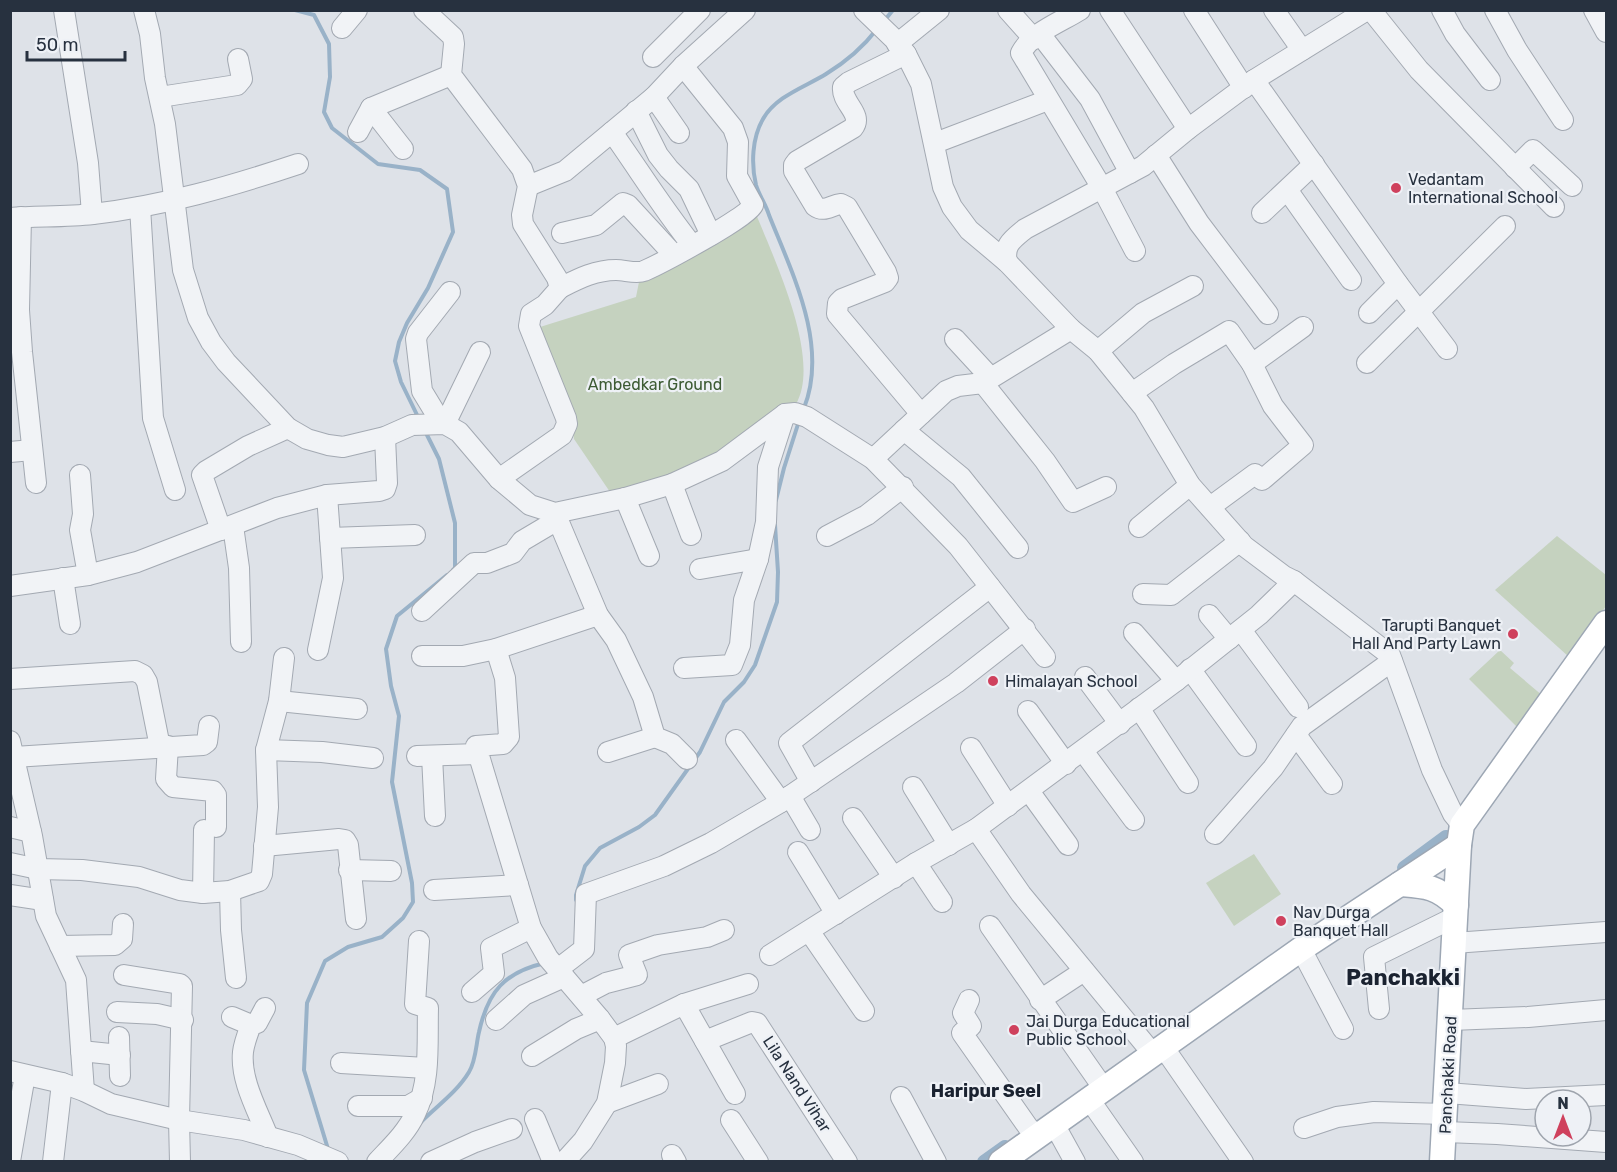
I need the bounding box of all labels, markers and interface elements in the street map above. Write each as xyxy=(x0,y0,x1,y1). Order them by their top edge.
scale bar xyxy=(27,24,124,62)
text: 50 m xyxy=(36,34,79,56)
place label: Vedantam International School xyxy=(1408,170,1558,207)
marker: Vedantam International School xyxy=(1389,181,1403,195)
park label: Ambedkar Ground xyxy=(588,375,722,394)
place label: Tarupti Banquet Hall And Party Lawn xyxy=(1352,616,1501,653)
marker: Tarupti Banquet Hall And Party Lawn xyxy=(1506,627,1520,641)
place label: Himalayan School xyxy=(1005,672,1138,691)
marker: Himalayan School xyxy=(986,674,1000,688)
place label: Nav Durga Banquet Hall xyxy=(1293,903,1389,940)
marker: Nav Durga Banquet Hall xyxy=(1274,914,1288,928)
district label: Panchakki xyxy=(1346,964,1460,991)
place label: Jai Durga Educational Public School xyxy=(1026,1012,1190,1049)
street label: Panchakki Road xyxy=(1435,1015,1461,1135)
marker: Jai Durga Educational Public School xyxy=(1007,1023,1021,1037)
street label: Lila Nand Vihar xyxy=(759,1032,835,1136)
district label: Haripur Seel xyxy=(931,1080,1041,1102)
north arrow xyxy=(1533,1088,1593,1148)
text: N xyxy=(1557,1094,1569,1113)

